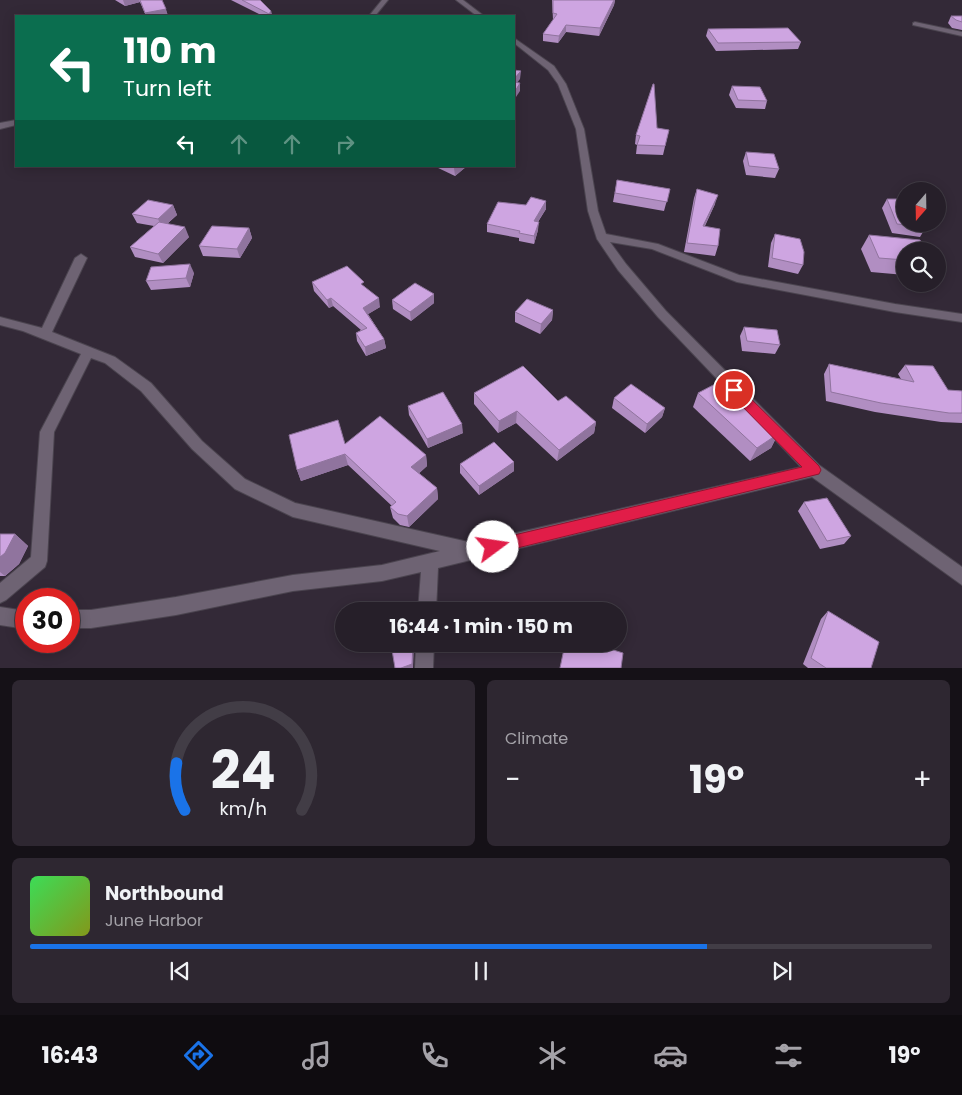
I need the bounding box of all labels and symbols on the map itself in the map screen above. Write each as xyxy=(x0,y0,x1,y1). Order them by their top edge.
north arrow xyxy=(896,182,946,232)
pin xyxy=(713,369,755,411)
position arrow xyxy=(466,520,518,572)
speed limit sign: 30 xyxy=(15,588,80,653)

